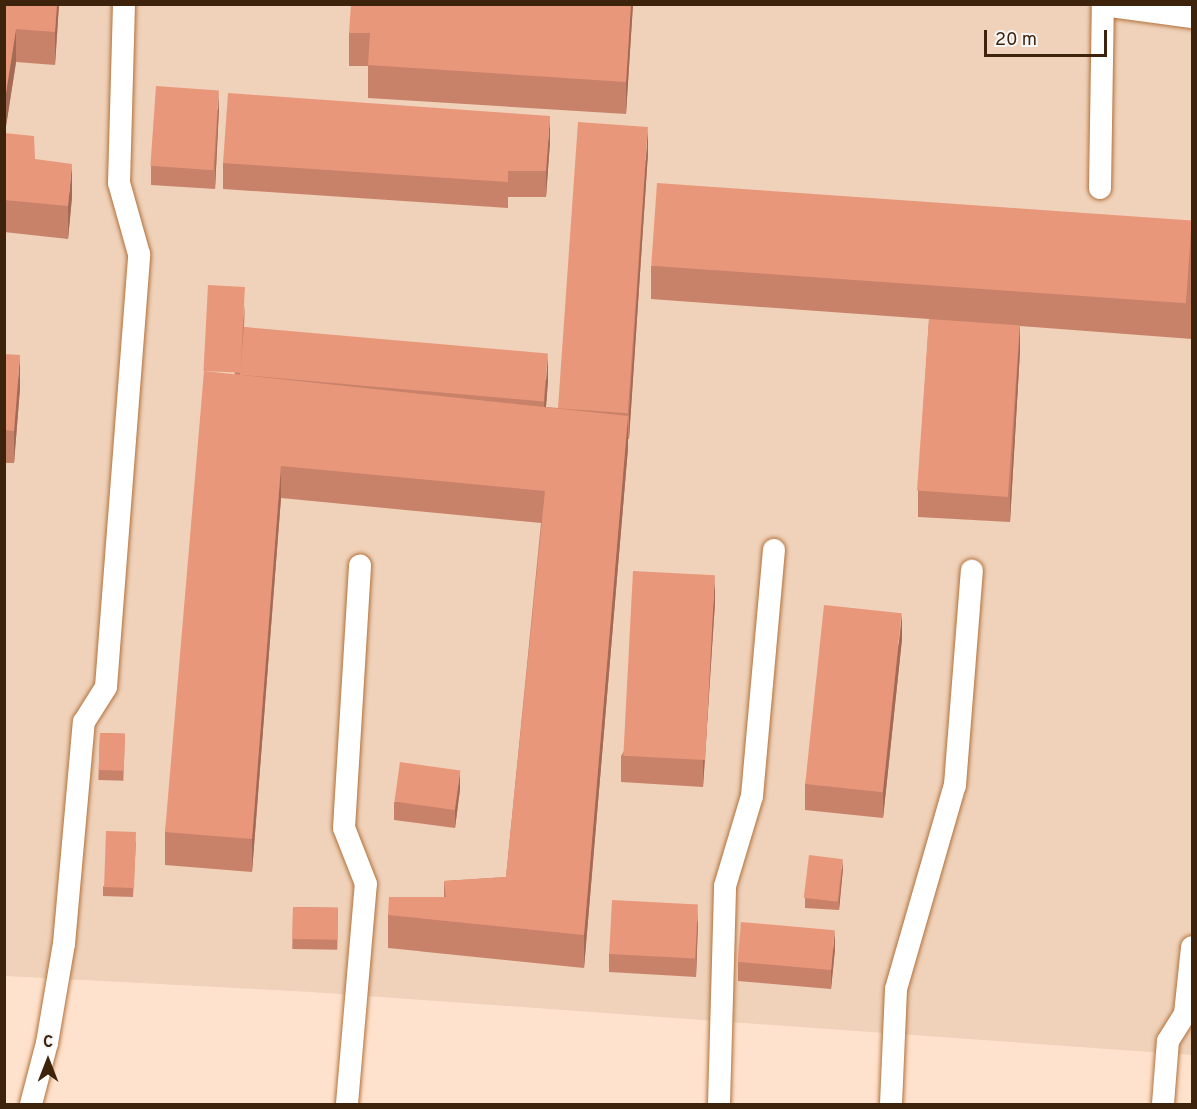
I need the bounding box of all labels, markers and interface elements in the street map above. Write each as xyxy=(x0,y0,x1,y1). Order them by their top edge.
scale bar xyxy=(987,18,1110,56)
text: 20 m xyxy=(995,29,1037,52)
north arrow xyxy=(18,1031,78,1091)
text: С xyxy=(43,1033,53,1053)

